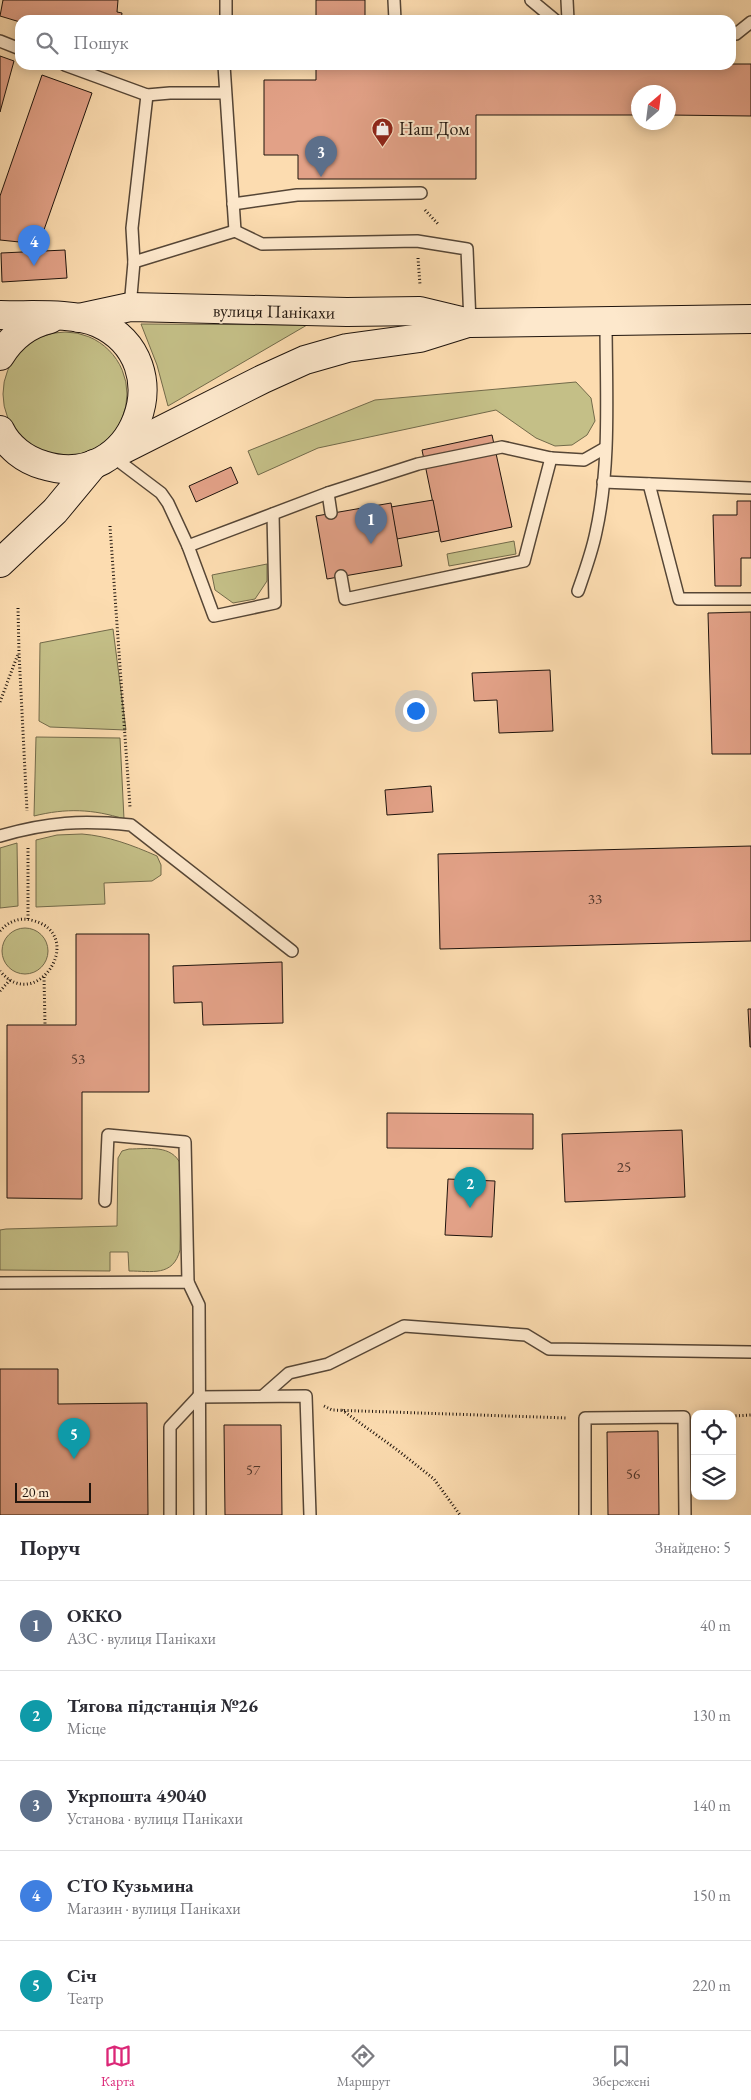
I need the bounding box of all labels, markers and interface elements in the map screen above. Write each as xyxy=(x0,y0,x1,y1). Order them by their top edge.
search box xyxy=(15,15,736,70)
icon: search xyxy=(33,29,61,57)
text: Пошук xyxy=(73,30,129,55)
north arrow xyxy=(631,85,676,130)
shop icon: Наш Дом xyxy=(371,116,395,147)
place label: Наш Дом xyxy=(399,117,470,140)
pin: 3 xyxy=(305,136,337,177)
pin: 4 xyxy=(18,225,50,266)
street label: вулиця Панікахи xyxy=(213,298,336,324)
pin: 1 xyxy=(355,503,387,544)
your location xyxy=(403,698,429,724)
house number: 33 xyxy=(588,889,602,908)
house number: 53 xyxy=(71,1049,85,1068)
house number: 25 xyxy=(617,1157,631,1176)
pin: 2 xyxy=(454,1167,486,1208)
map controls xyxy=(691,1410,736,1500)
button: locate xyxy=(691,1410,736,1455)
pin: 5 xyxy=(58,1418,90,1459)
button: layers xyxy=(691,1455,736,1500)
house number: 57 xyxy=(246,1460,261,1479)
house number: 56 xyxy=(626,1464,640,1483)
scale bar xyxy=(15,1480,91,1503)
text: 20 m xyxy=(22,1483,49,1501)
text: Поруч xyxy=(20,1534,80,1561)
text: Знайдено: 5 xyxy=(655,1537,731,1558)
text: ОККО xyxy=(67,1603,122,1628)
text: 1 xyxy=(32,1615,40,1636)
text: 40 m xyxy=(700,1615,731,1636)
text: АЗС · вулиця Панікахи xyxy=(67,1628,216,1649)
text: Тягова пiдстанцiя №26 xyxy=(67,1693,258,1718)
text: 2 xyxy=(32,1705,40,1726)
text: 130 m xyxy=(692,1705,731,1726)
text: Місце xyxy=(67,1718,106,1739)
text: Укрпошта 49040 xyxy=(67,1783,206,1808)
text: 3 xyxy=(32,1795,40,1816)
text: 140 m xyxy=(692,1795,731,1816)
text: Установа · вулиця Панікахи xyxy=(67,1808,243,1829)
text: СТО Кузьмина xyxy=(67,1873,194,1898)
text: 4 xyxy=(32,1885,40,1906)
text: 150 m xyxy=(692,1885,731,1906)
text: Магазин · вулиця Панікахи xyxy=(67,1898,241,1919)
text: Січ xyxy=(67,1963,97,1988)
text: 5 xyxy=(32,1975,40,1996)
text: 220 m xyxy=(692,1975,731,1996)
text: Театр xyxy=(67,1988,104,2009)
tab: Карта xyxy=(101,2042,135,2090)
tab: Маршрут xyxy=(337,2042,390,2090)
tab: Збережені xyxy=(592,2042,650,2090)

